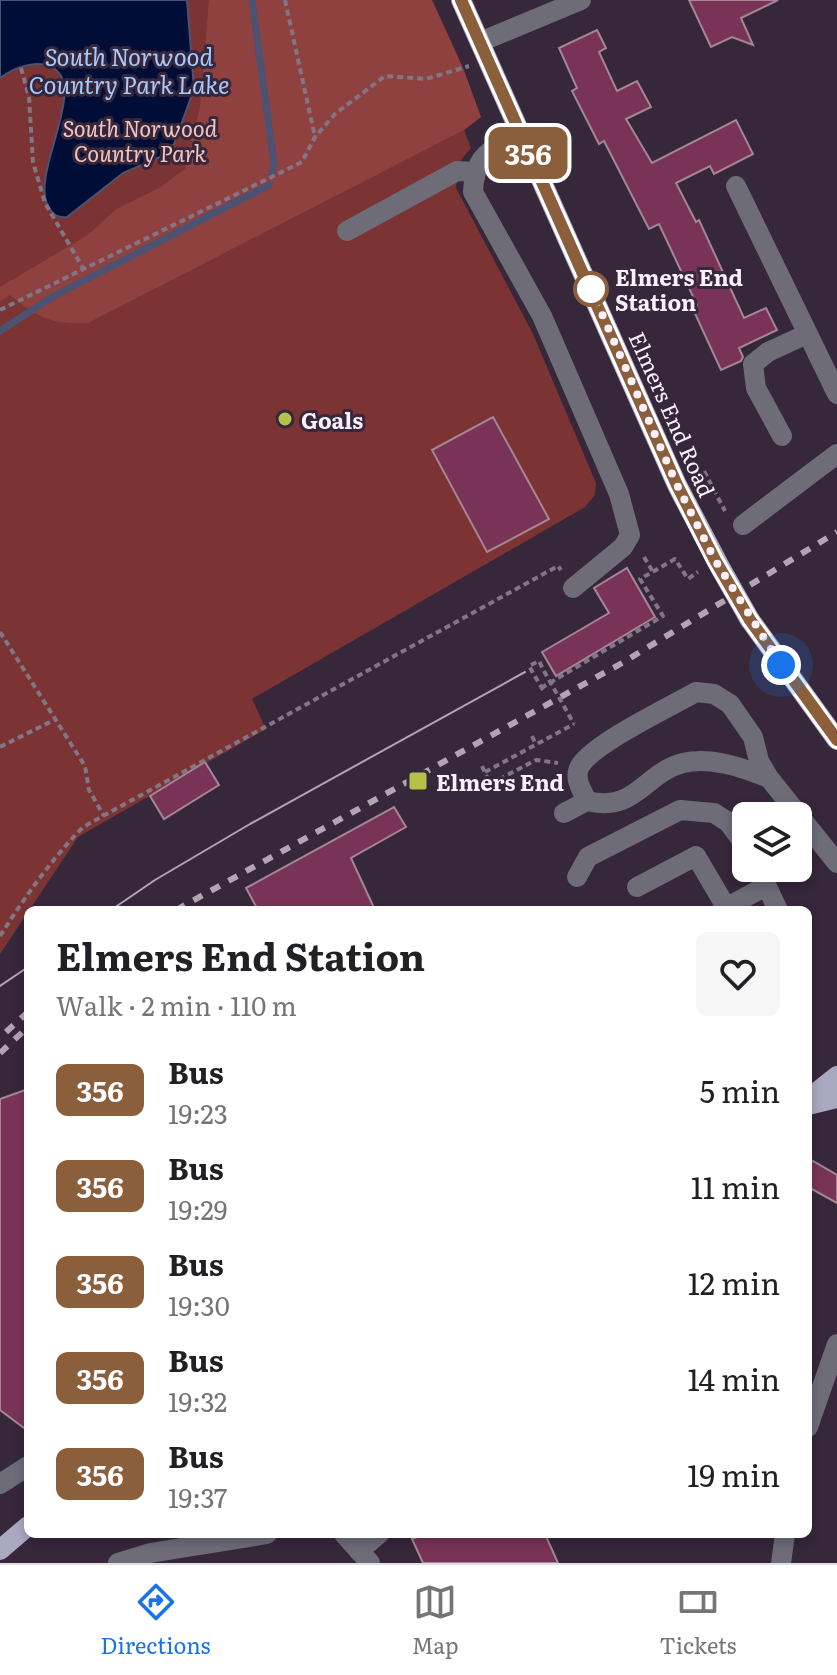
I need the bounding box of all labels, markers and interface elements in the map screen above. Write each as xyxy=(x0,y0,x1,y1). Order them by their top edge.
water label: South Norwood Country Park Lake xyxy=(29,38,229,101)
park label: South Norwood Country Park xyxy=(63,111,218,169)
line badge: 356 xyxy=(482,127,574,179)
text: 356 xyxy=(504,132,552,174)
place label: Elmers End Station xyxy=(615,260,743,318)
marker: Elmers End Station xyxy=(574,272,608,306)
street label: Elmers End Road xyxy=(622,326,724,502)
place label: Goals xyxy=(301,403,363,436)
marker: Goals xyxy=(276,410,294,428)
your location xyxy=(761,645,801,685)
place label: Elmers End xyxy=(436,765,564,798)
marker: Elmers End xyxy=(407,770,429,792)
map controls xyxy=(732,802,812,882)
button: layers xyxy=(732,802,812,882)
text: Elmers End Station xyxy=(56,926,425,983)
button: heart xyxy=(696,932,780,1016)
text: Walk · 2 min · 110 m xyxy=(56,985,297,1024)
text: Bus xyxy=(168,1049,224,1093)
text: 5 min xyxy=(700,1068,780,1112)
text: 356 xyxy=(76,1069,124,1111)
text: 19:23 xyxy=(168,1093,228,1132)
text: Bus xyxy=(168,1145,224,1189)
text: 11 min xyxy=(691,1164,780,1208)
text: 356 xyxy=(76,1165,124,1207)
text: 19:29 xyxy=(168,1189,227,1228)
text: Bus xyxy=(168,1241,224,1285)
text: 12 min xyxy=(688,1260,780,1304)
text: 356 xyxy=(76,1261,124,1303)
text: 19:30 xyxy=(168,1285,230,1324)
text: Bus xyxy=(168,1337,224,1381)
text: 14 min xyxy=(688,1356,780,1400)
text: 356 xyxy=(76,1357,124,1399)
text: 19:32 xyxy=(168,1381,227,1420)
text: Bus xyxy=(168,1433,224,1477)
text: 19 min xyxy=(687,1452,780,1496)
text: 356 xyxy=(76,1453,124,1495)
text: 19:37 xyxy=(168,1477,227,1516)
tab: Directions xyxy=(101,1580,210,1661)
tab: Map xyxy=(412,1580,458,1661)
tab: Tickets xyxy=(660,1580,736,1661)

